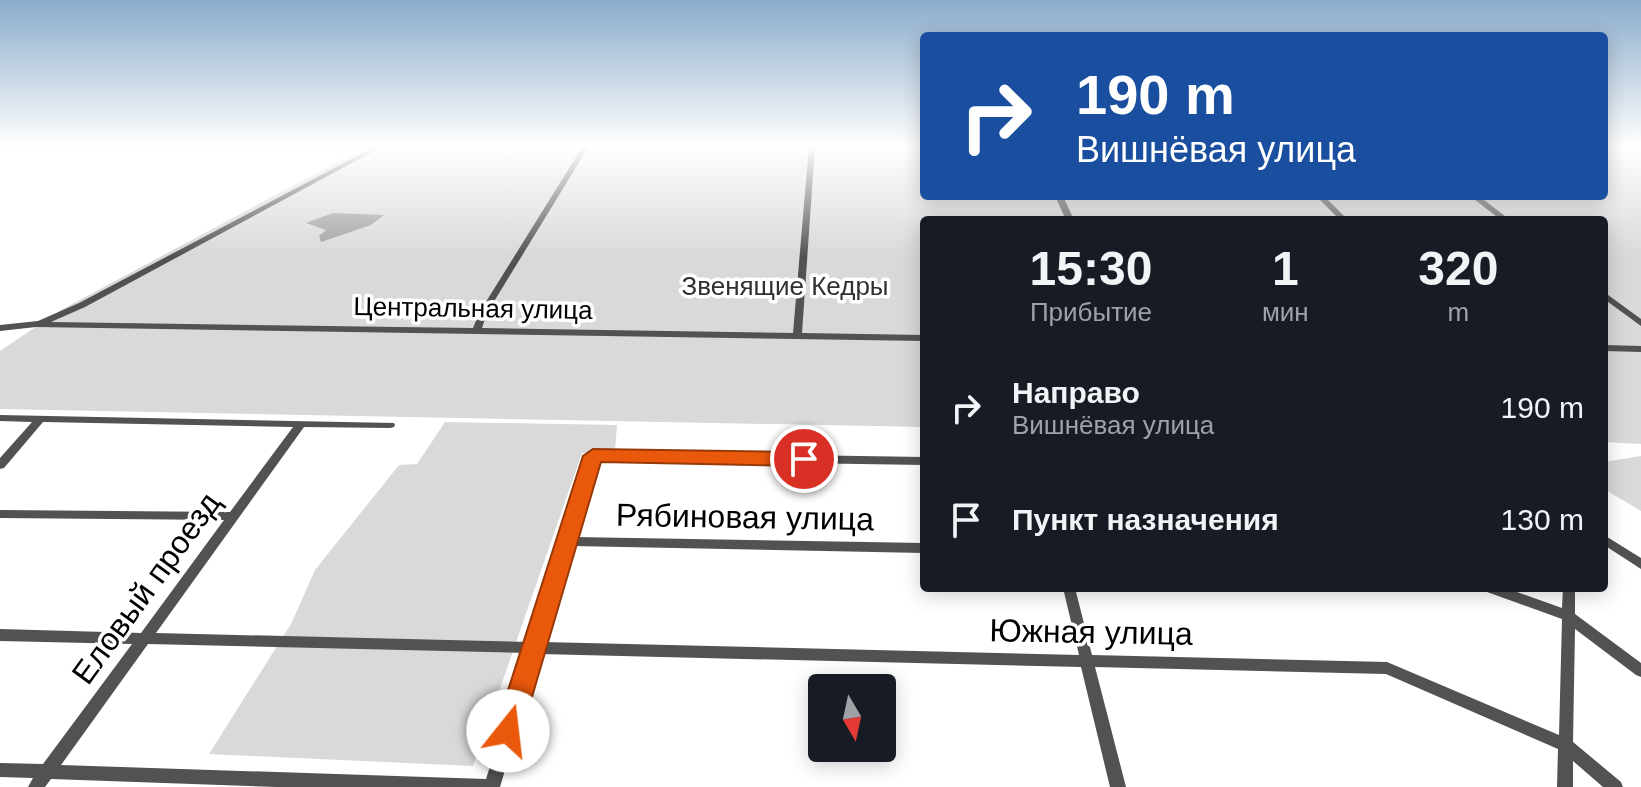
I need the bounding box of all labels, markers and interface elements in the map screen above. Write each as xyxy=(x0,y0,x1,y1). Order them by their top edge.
text: 190 m xyxy=(1076,63,1235,126)
icon: right xyxy=(944,64,1048,168)
text: Вишнёвая улица xyxy=(1076,129,1356,170)
text: 15:30 xyxy=(1030,242,1152,295)
text: 1 xyxy=(1272,242,1299,295)
text: 320 xyxy=(1418,242,1498,295)
park label: Звенящие Кедры xyxy=(681,271,889,301)
street label: Центральная улица xyxy=(353,291,593,325)
text: Прибытие xyxy=(1030,297,1152,327)
text: мин xyxy=(1262,297,1309,327)
text: m xyxy=(1448,297,1469,327)
text: Направо xyxy=(1012,376,1140,409)
icon: right xyxy=(944,386,988,430)
text: 190 m xyxy=(1501,391,1584,424)
text: Вишнёвая улица xyxy=(1012,410,1214,440)
pin xyxy=(770,425,838,493)
icon: arrive xyxy=(782,437,826,481)
street label: Еловый проезд xyxy=(65,485,228,691)
street label: Рябиновая улица xyxy=(616,497,874,537)
icon: arrive xyxy=(944,498,988,542)
text: Пункт назначения xyxy=(1012,503,1279,536)
text: 130 m xyxy=(1501,503,1584,536)
street label: Южная улица xyxy=(989,612,1193,652)
north arrow xyxy=(808,674,896,762)
map controls xyxy=(808,674,896,762)
position arrow xyxy=(466,689,550,773)

